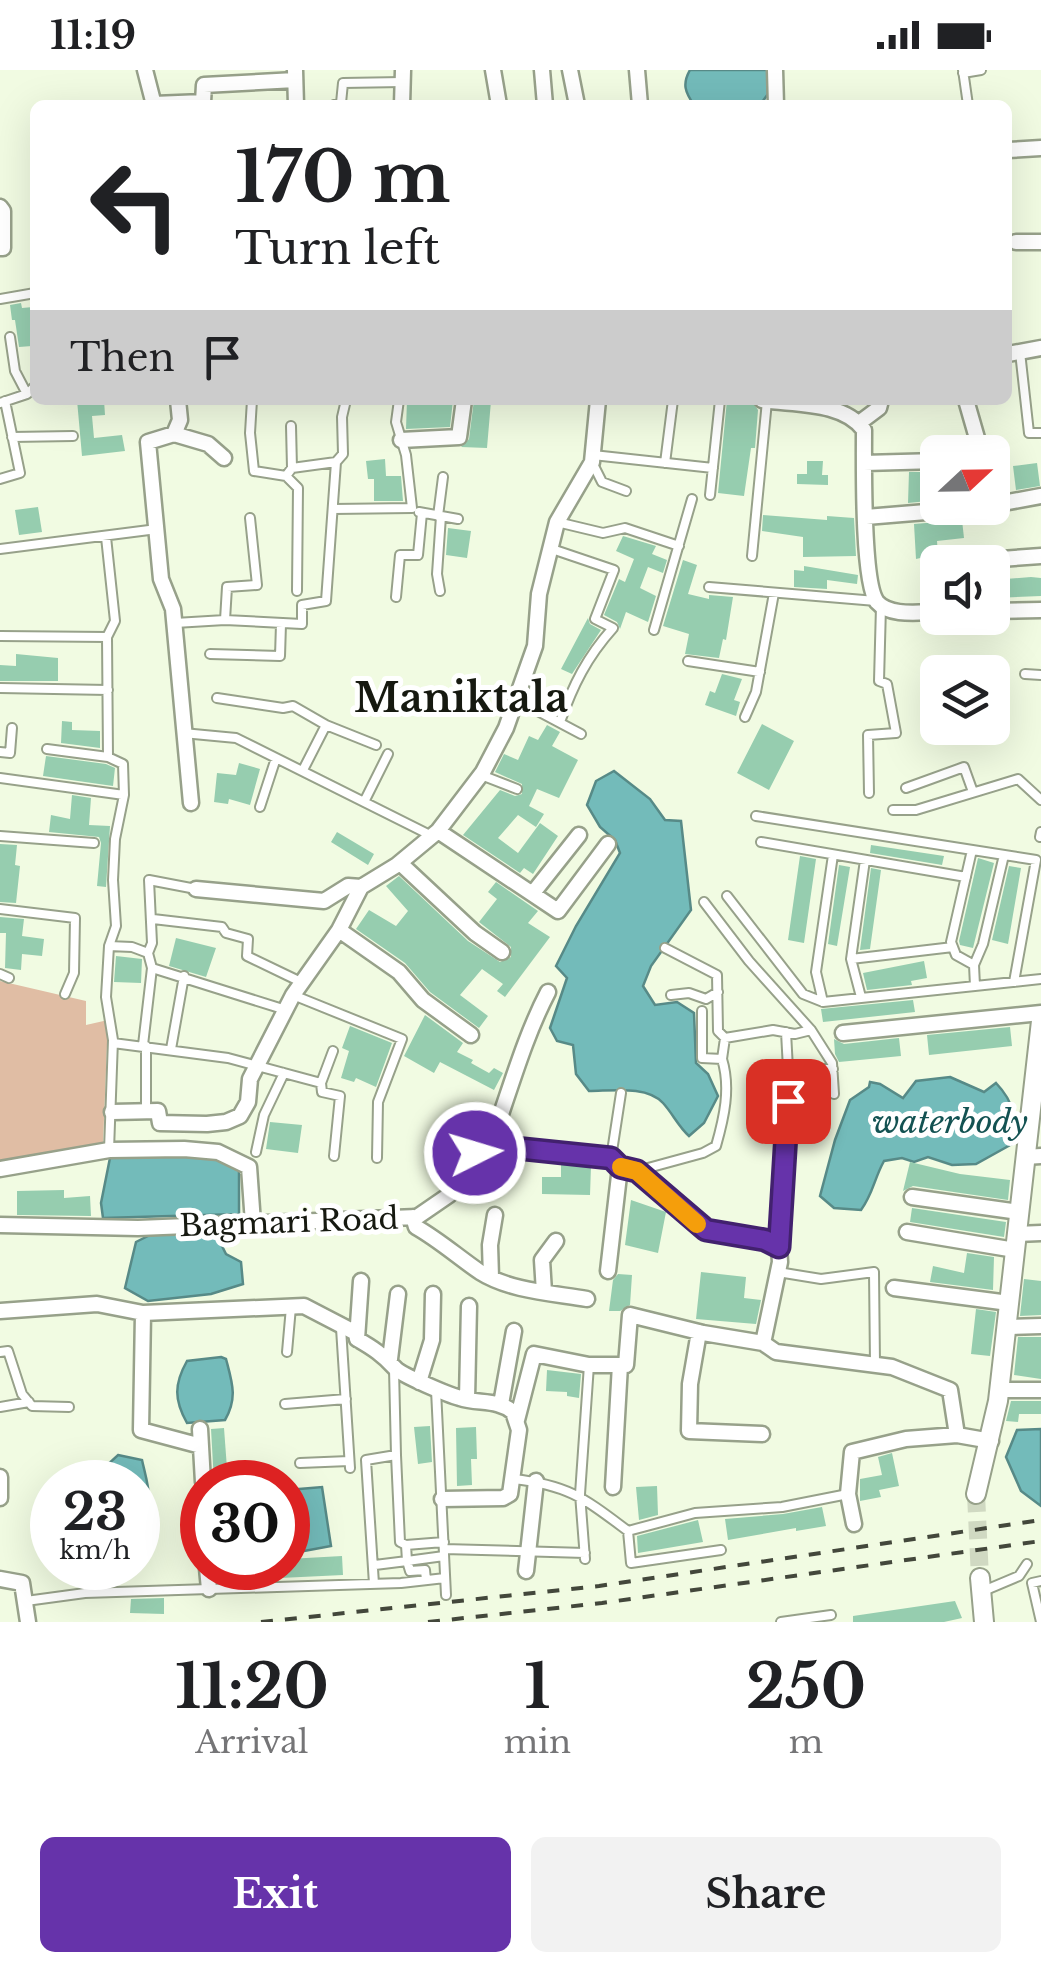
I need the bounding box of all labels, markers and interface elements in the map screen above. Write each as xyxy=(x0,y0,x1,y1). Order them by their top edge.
text: 11:19 xyxy=(50,12,136,59)
text: 170 m xyxy=(235,134,451,221)
icon: left xyxy=(70,140,200,270)
text: Turn left xyxy=(235,220,440,276)
icon: arrive xyxy=(195,330,250,385)
text: Then xyxy=(70,334,175,381)
north arrow xyxy=(920,435,1010,525)
map controls xyxy=(920,435,1010,745)
button: sound xyxy=(920,545,1010,635)
button: layers xyxy=(920,655,1010,745)
district label: Maniktala xyxy=(354,673,568,723)
pin xyxy=(746,1059,831,1144)
icon: arrive xyxy=(761,1074,816,1129)
position arrow xyxy=(423,1101,527,1205)
water label: waterbody xyxy=(872,1102,1028,1142)
street label: Bagmari Road xyxy=(179,1200,399,1244)
speed limit sign: 30 xyxy=(180,1460,310,1590)
text: 23 xyxy=(63,1481,127,1544)
text: km/h xyxy=(60,1535,130,1566)
text: 11:20 xyxy=(175,1650,329,1724)
text: 1 xyxy=(524,1650,550,1724)
text: 250 xyxy=(746,1650,866,1724)
text: Arrival xyxy=(195,1722,308,1762)
text: min xyxy=(504,1722,571,1762)
text: m xyxy=(789,1722,823,1762)
button: Exit xyxy=(40,1837,511,1952)
button: Share xyxy=(531,1837,1001,1952)

